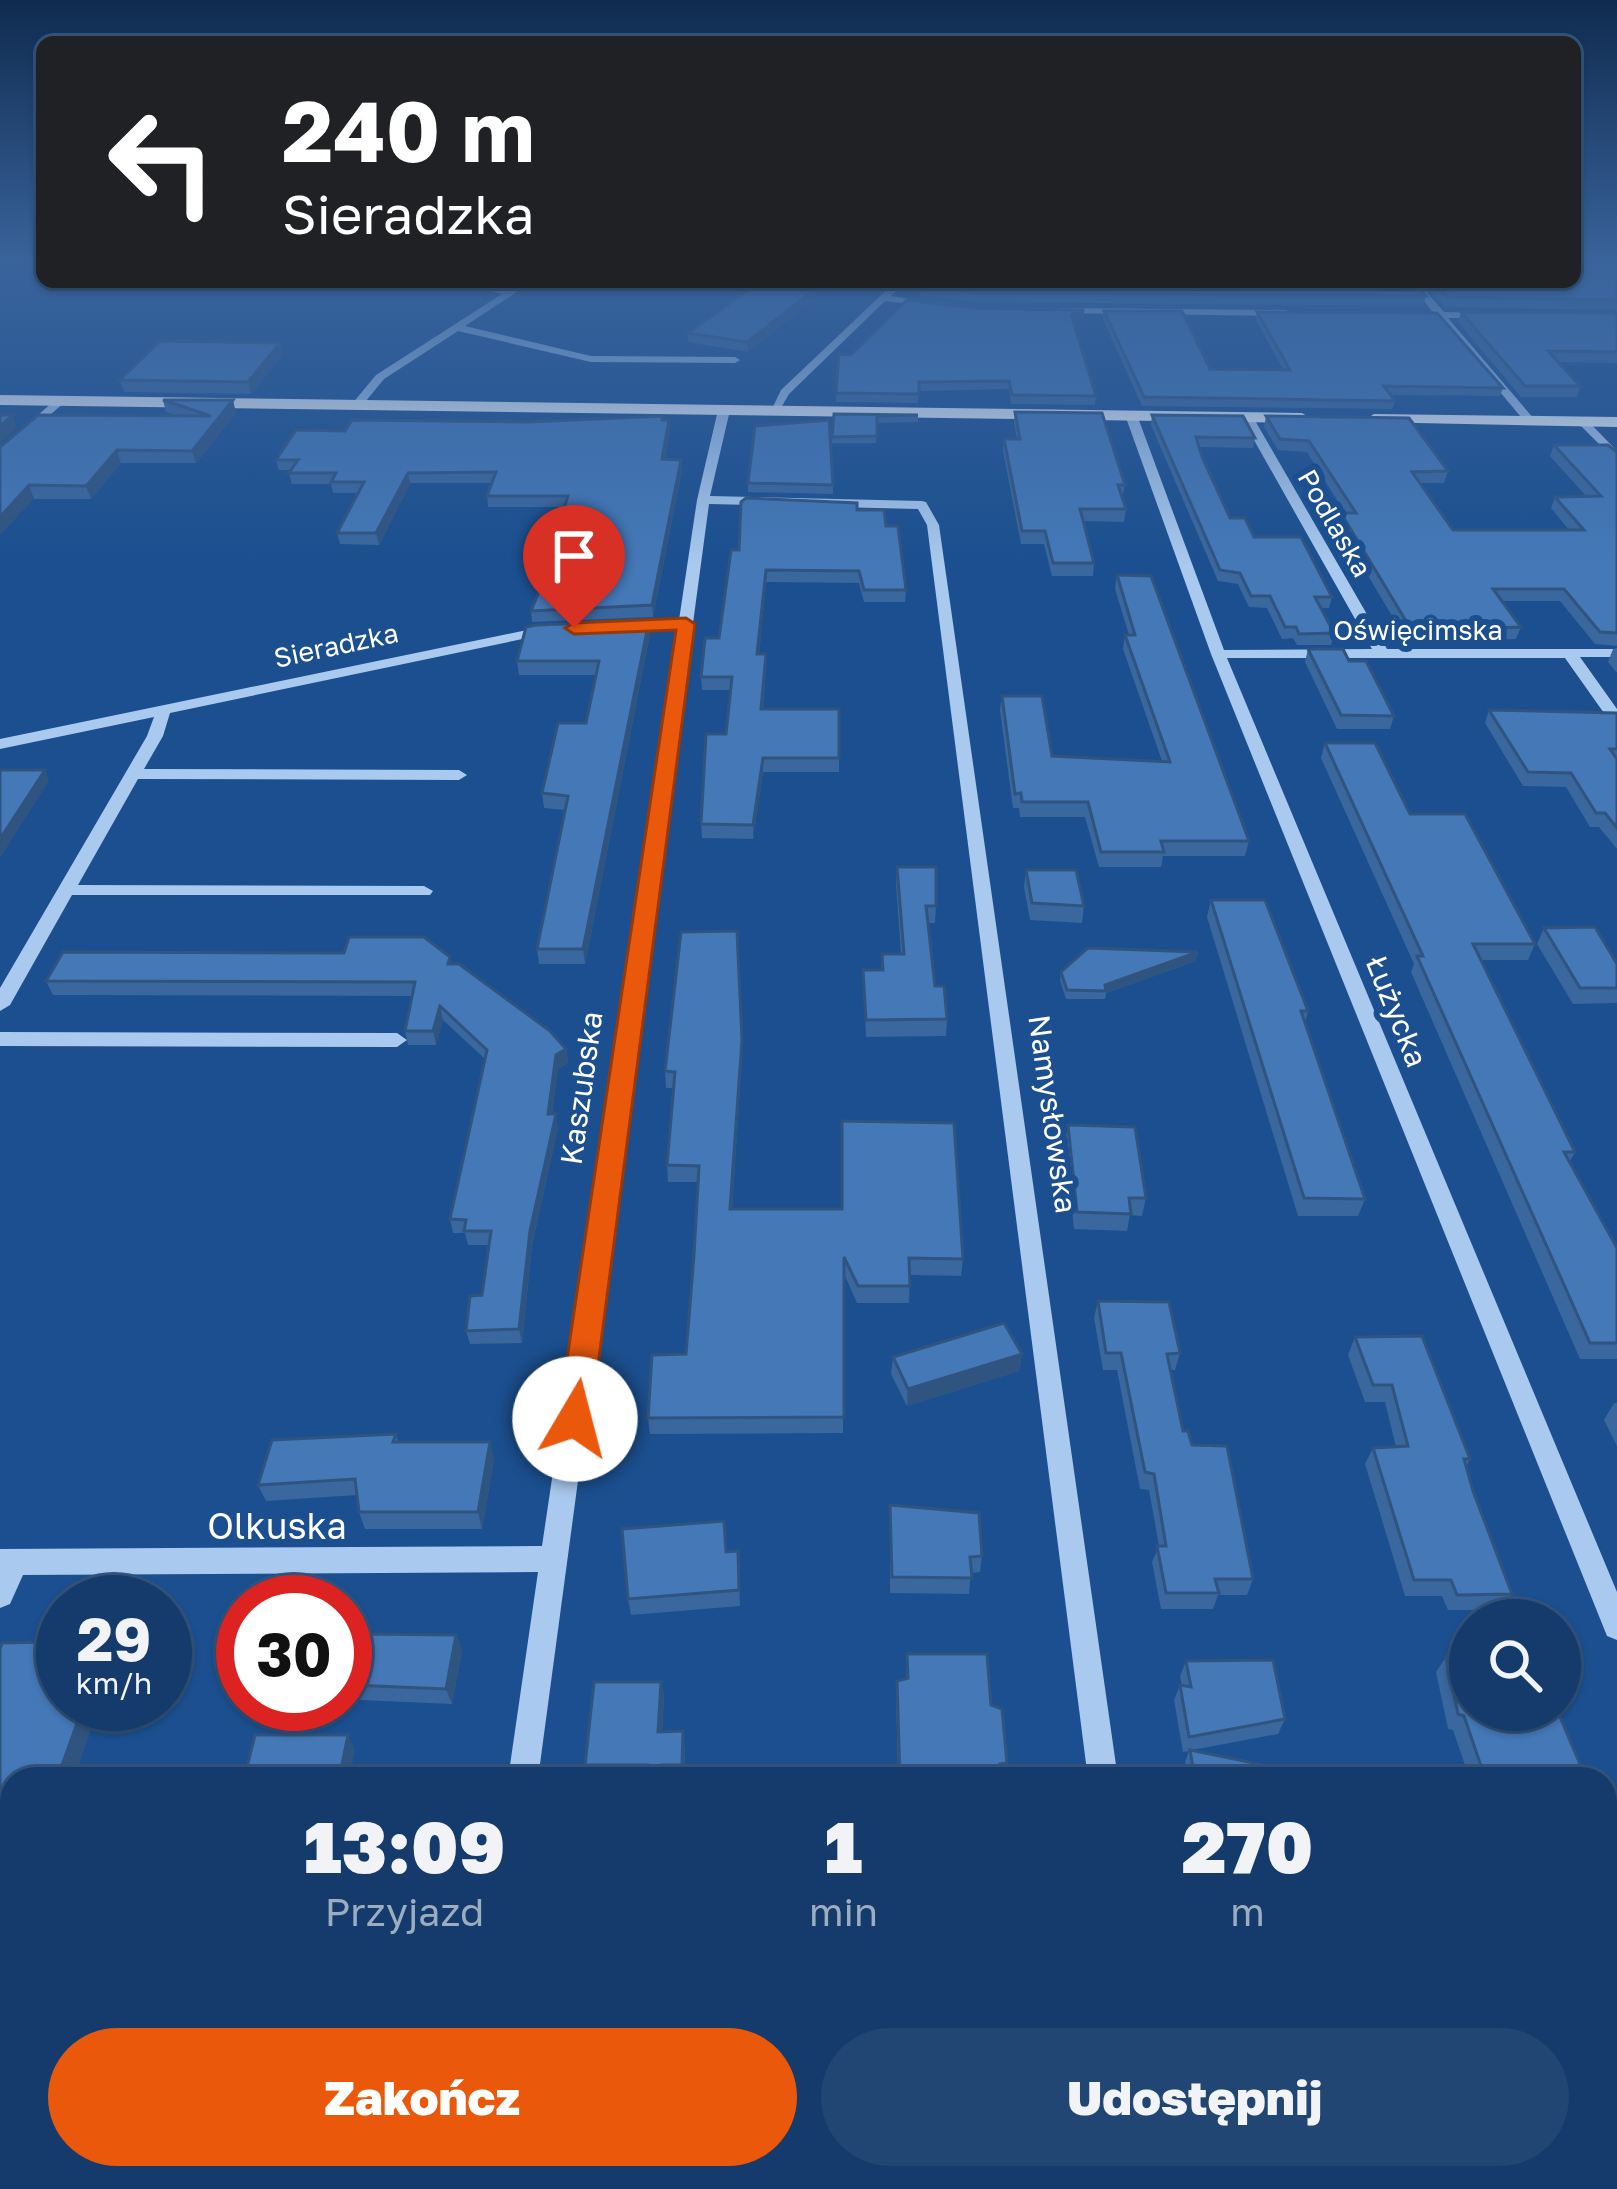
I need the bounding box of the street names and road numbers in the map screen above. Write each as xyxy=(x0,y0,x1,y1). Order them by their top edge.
street label: Podlaska xyxy=(1291,464,1379,582)
street label: Oświęcimska xyxy=(1333,614,1503,646)
street label: Sieradzka xyxy=(271,616,401,674)
street label: Łużycka xyxy=(1358,950,1436,1072)
street label: Kaszubska xyxy=(552,1009,610,1167)
street label: Namysłowska xyxy=(1021,1013,1085,1215)
street label: Olkuska xyxy=(207,1504,347,1547)

